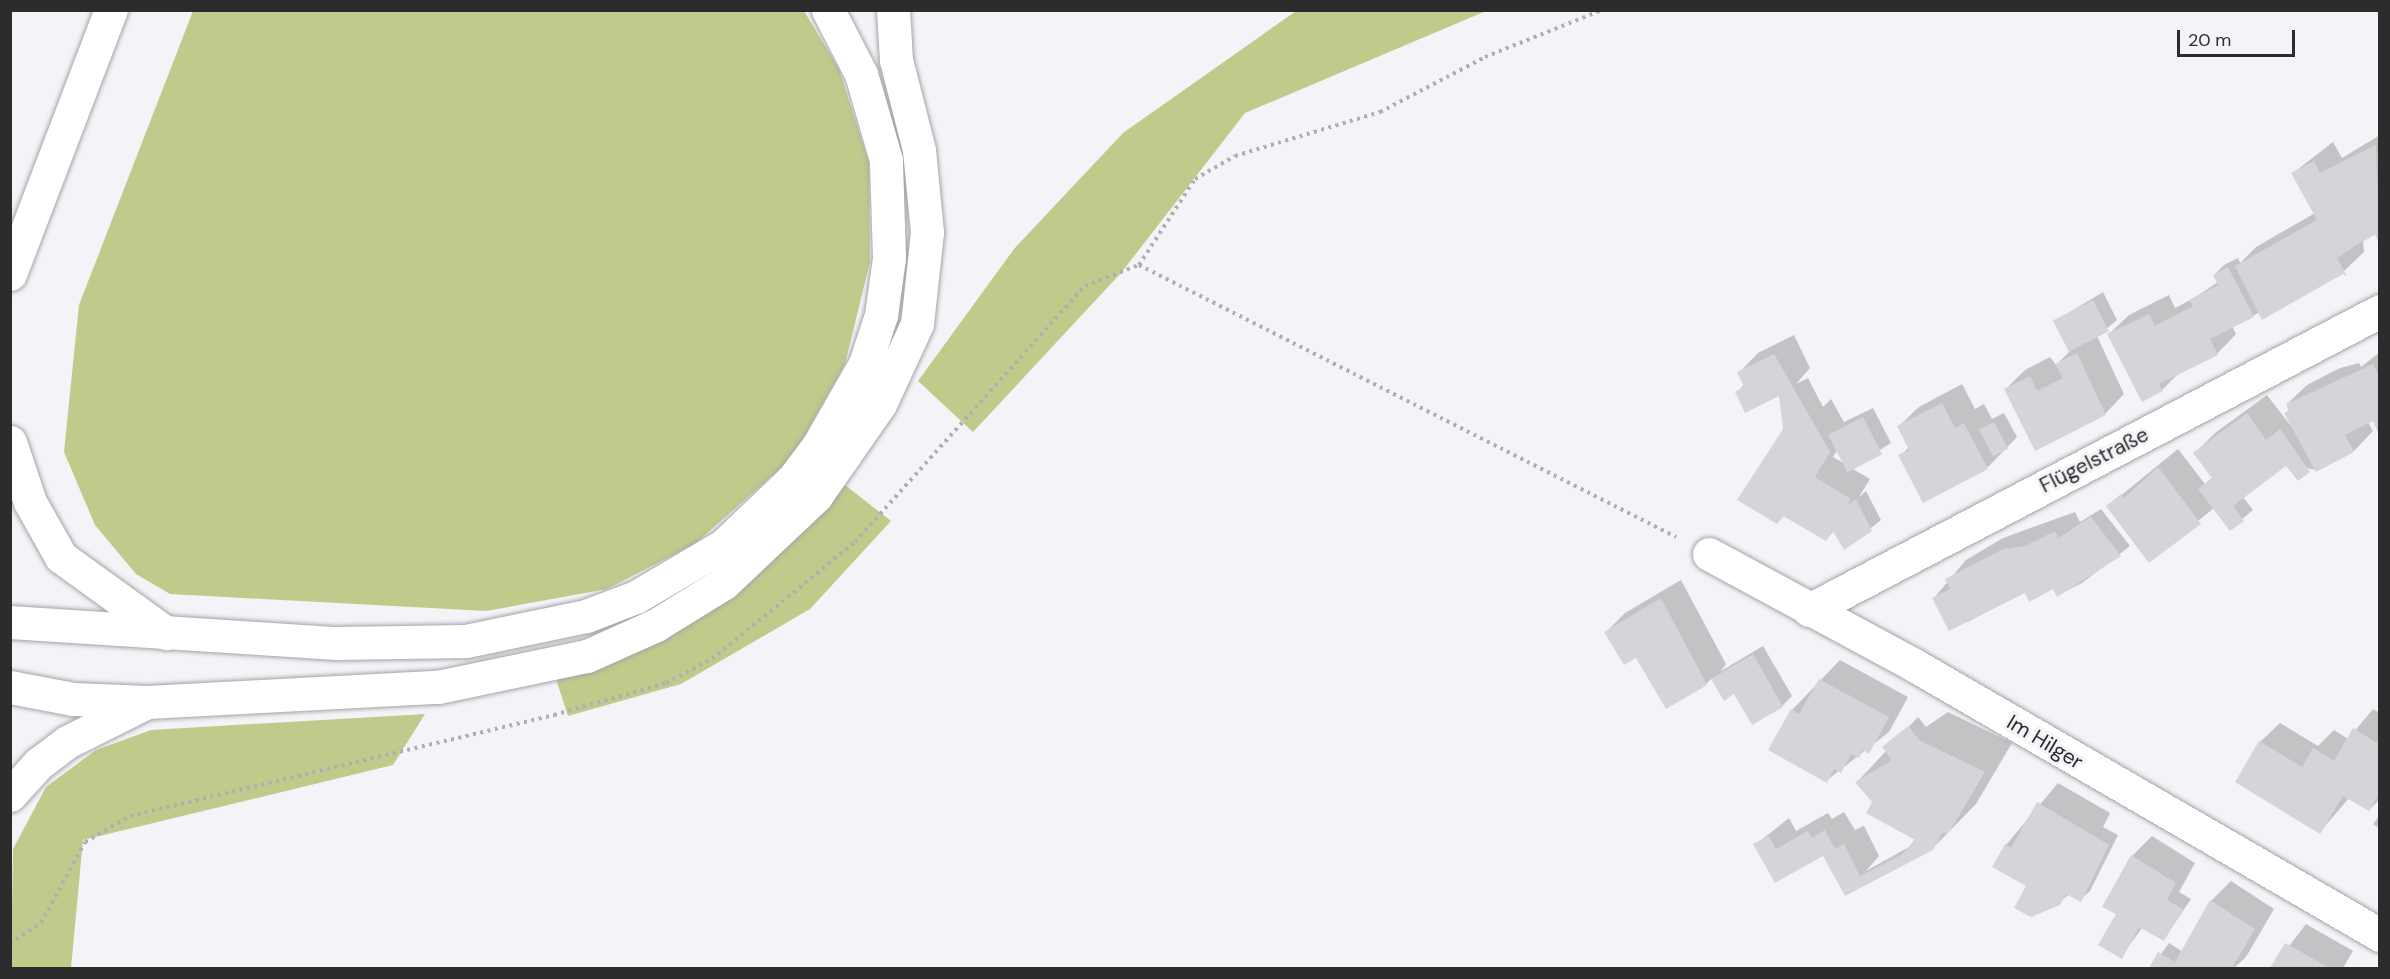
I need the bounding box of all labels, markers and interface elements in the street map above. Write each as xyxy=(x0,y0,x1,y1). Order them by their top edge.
scale bar xyxy=(2180,18,2298,56)
text: 20 m xyxy=(2188,28,2231,52)
street label: Flügelstraße xyxy=(2035,422,2153,498)
street label: Im Hilger xyxy=(2002,710,2088,774)

